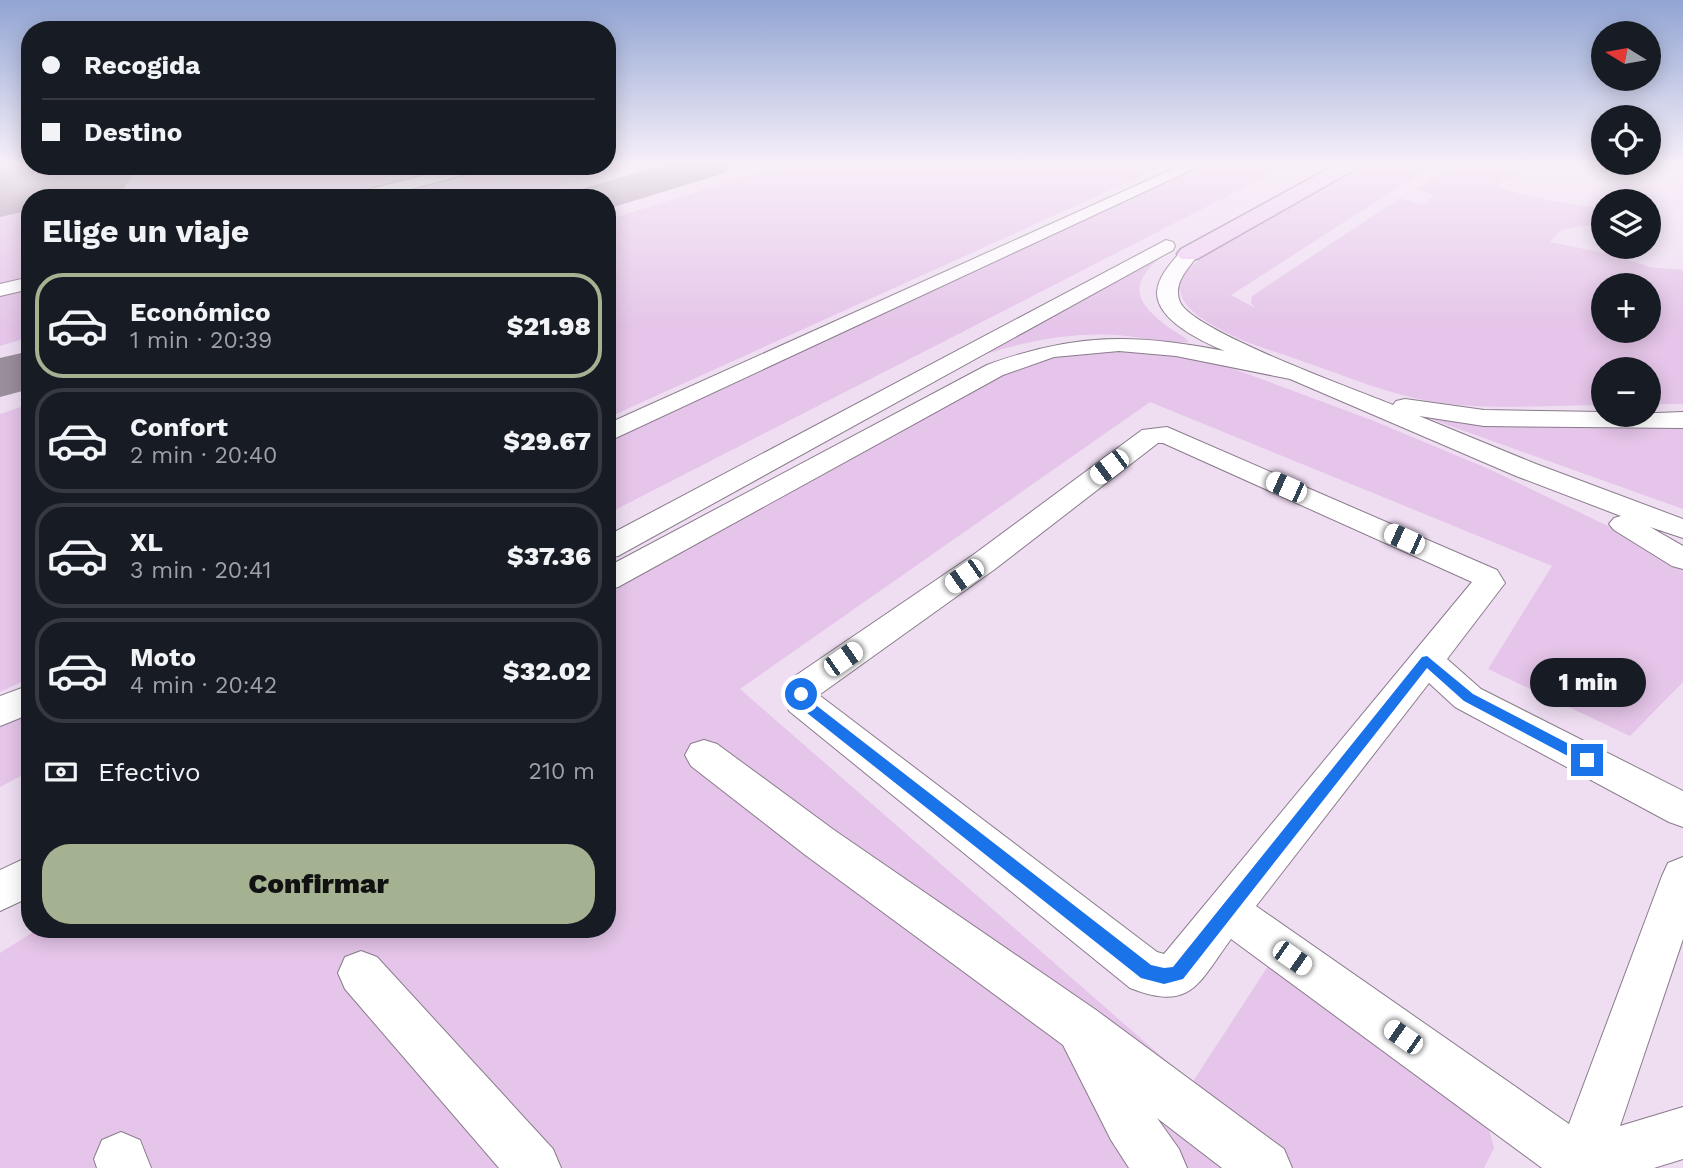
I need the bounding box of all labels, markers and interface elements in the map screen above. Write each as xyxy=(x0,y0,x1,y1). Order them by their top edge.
north arrow xyxy=(1591,21,1661,91)
map controls xyxy=(1591,21,1661,427)
text: Recogida xyxy=(84,50,200,80)
button: locate xyxy=(1591,105,1661,175)
text: Destino xyxy=(84,117,182,147)
button: layers xyxy=(1591,189,1661,259)
text: Elige un viaje xyxy=(42,212,249,250)
button: + xyxy=(1591,273,1661,343)
icon: car xyxy=(46,294,109,357)
text: Económico xyxy=(130,297,271,327)
text: $21.98 xyxy=(507,311,591,341)
text: 1 min · 20:39 xyxy=(130,327,272,354)
button: − xyxy=(1591,357,1661,427)
icon: car xyxy=(46,409,109,472)
text: Confort xyxy=(130,412,228,442)
text: $29.67 xyxy=(503,426,591,456)
text: 2 min · 20:40 xyxy=(130,442,277,469)
car xyxy=(1086,446,1133,488)
car xyxy=(1263,469,1310,505)
car xyxy=(1381,521,1428,557)
icon: car xyxy=(46,524,109,587)
text: XL xyxy=(130,527,163,557)
text: $37.36 xyxy=(507,541,591,571)
car xyxy=(941,555,988,597)
text: 3 min · 20:41 xyxy=(130,557,272,584)
car xyxy=(820,638,867,680)
icon: car xyxy=(46,639,109,702)
text: Moto xyxy=(130,642,196,672)
text: $32.02 xyxy=(503,656,591,686)
callout: 1 min xyxy=(1529,658,1645,708)
text: 1 min xyxy=(1558,669,1618,696)
text: 4 min · 20:42 xyxy=(130,672,277,699)
route start xyxy=(785,678,817,710)
route end xyxy=(1571,744,1603,776)
icon: cash xyxy=(42,753,80,791)
text: Efectivo xyxy=(98,757,201,787)
text: 210 m xyxy=(529,758,595,785)
button: Confirmar xyxy=(42,844,595,924)
car xyxy=(1269,937,1316,979)
car xyxy=(1380,1016,1427,1058)

